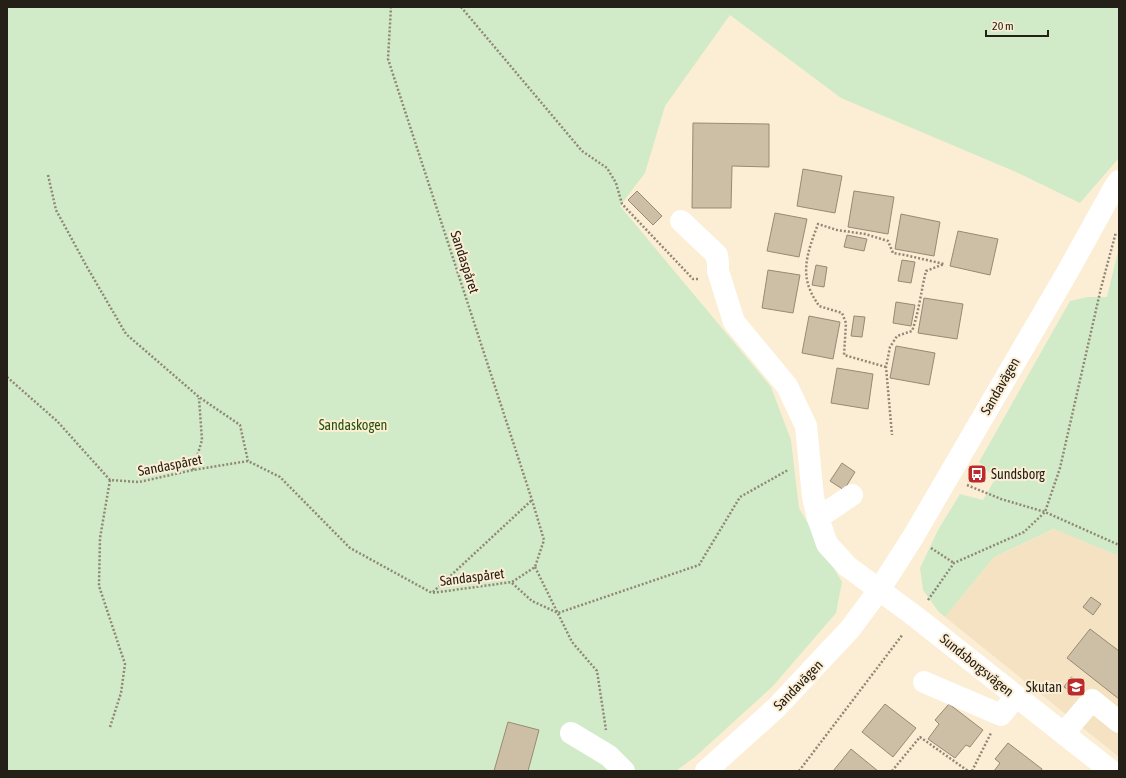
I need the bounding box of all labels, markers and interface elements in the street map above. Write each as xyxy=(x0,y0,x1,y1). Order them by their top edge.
scale bar xyxy=(986,12,1048,38)
text: 20 m xyxy=(992,19,1014,33)
street label: Sandaspåret xyxy=(447,229,483,295)
street label: Sandavägen xyxy=(977,355,1023,417)
park label: Sandaskogen xyxy=(319,417,387,433)
street label: Sandaspåret xyxy=(137,451,203,479)
bus stop icon: Sundsborg xyxy=(966,463,988,485)
place label: Sundsborg xyxy=(991,466,1045,482)
street label: Sandaspåret xyxy=(439,565,505,589)
street label: Sundsborgsvägen xyxy=(937,630,1017,700)
street label: Sandavägen xyxy=(770,657,826,713)
school or university icon: Skutan xyxy=(1065,676,1087,698)
place label: Skutan xyxy=(1026,679,1062,695)

